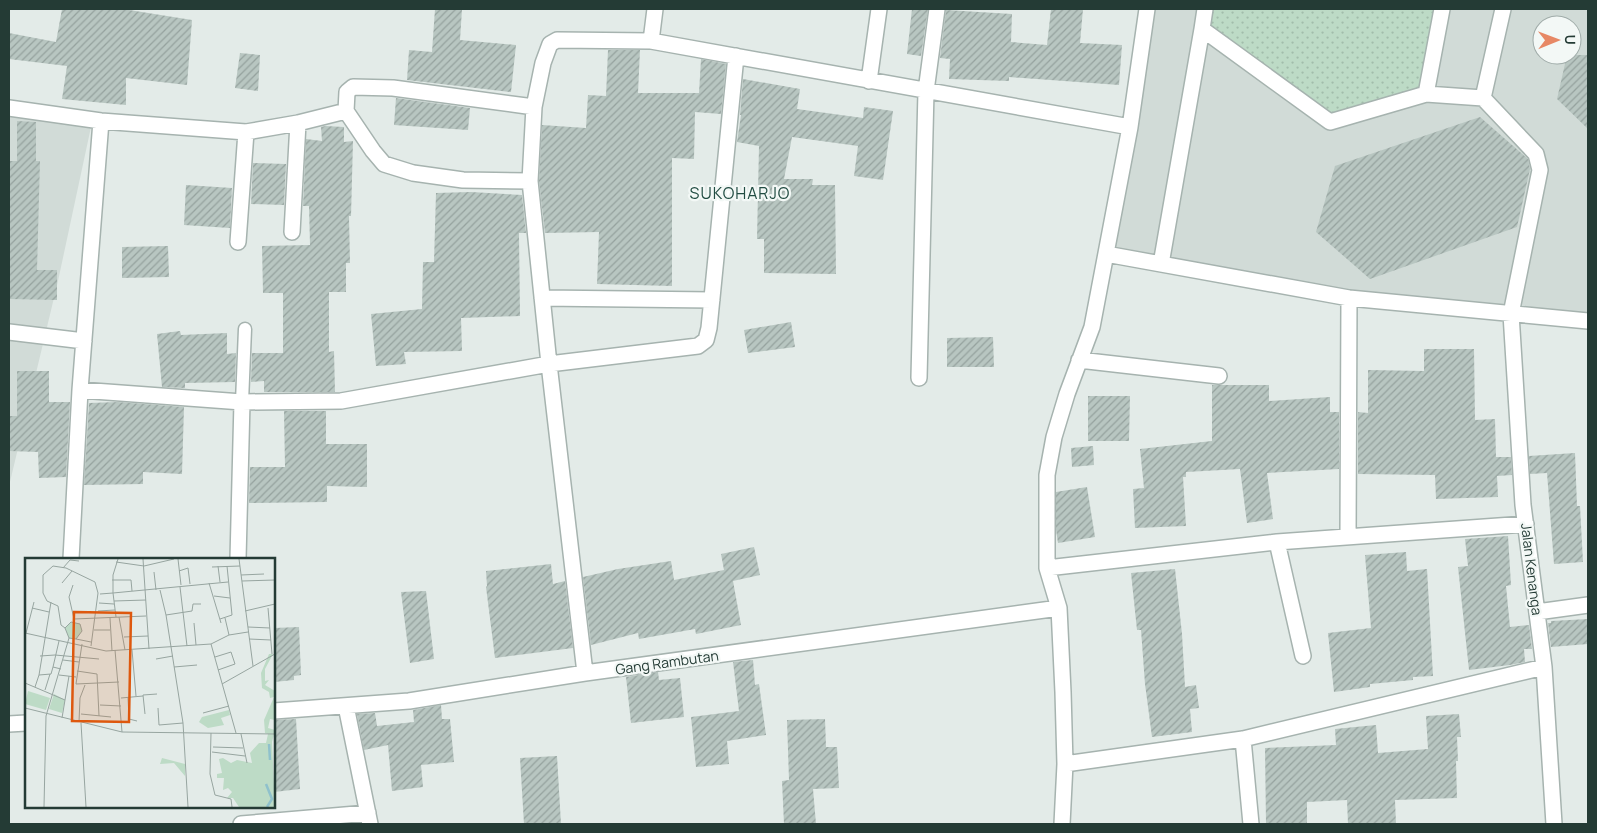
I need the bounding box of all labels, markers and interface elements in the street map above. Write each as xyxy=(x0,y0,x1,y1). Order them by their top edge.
north arrow xyxy=(1532,15,1582,65)
text: U xyxy=(1561,35,1580,45)
district label: SUKOHARJO xyxy=(690,182,790,204)
street label: Jalan Kenanga xyxy=(1517,522,1547,616)
inset map xyxy=(25,558,275,808)
street label: Gang Rambutan xyxy=(614,645,720,679)

